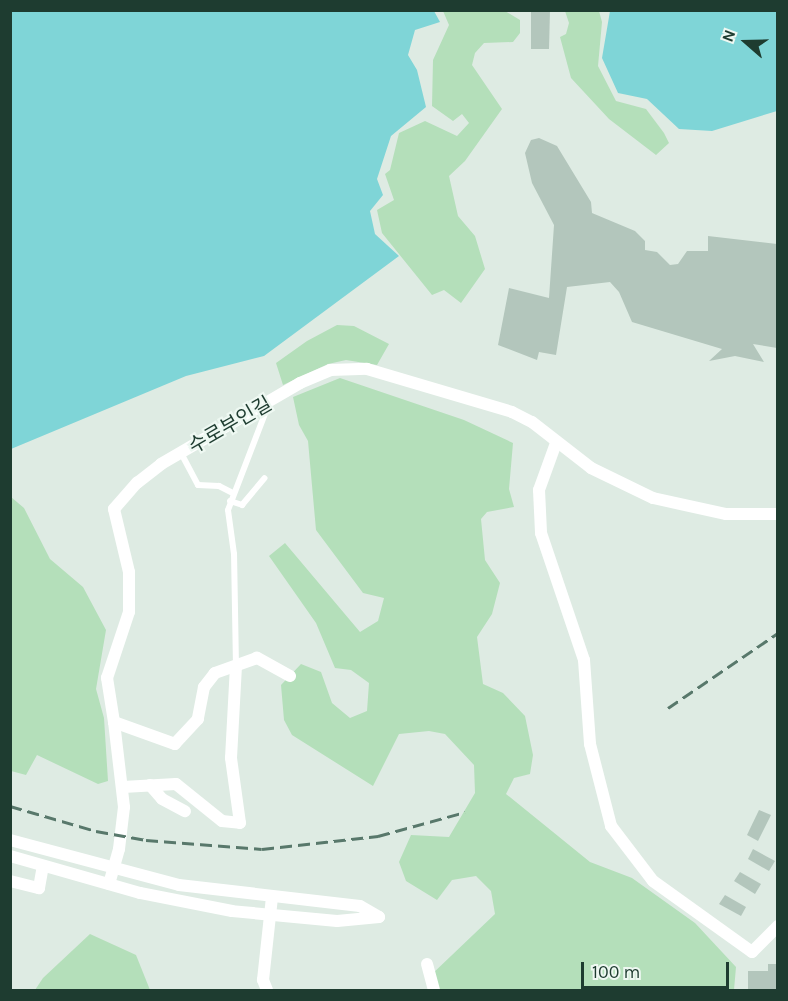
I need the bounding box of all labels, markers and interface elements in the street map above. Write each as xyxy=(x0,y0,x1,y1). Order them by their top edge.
north arrow xyxy=(716,12,776,72)
text: N xyxy=(718,27,740,44)
street label: 수로부인길 xyxy=(184,392,276,458)
scale bar xyxy=(584,950,732,988)
text: 100 m xyxy=(592,961,640,983)

